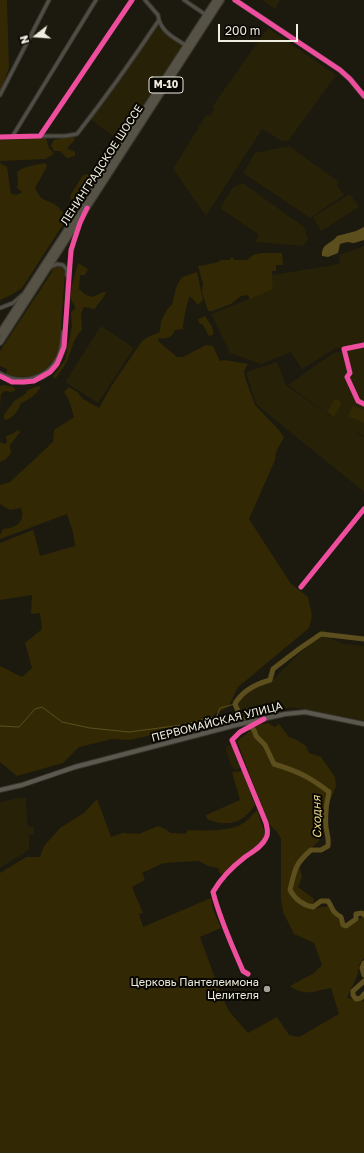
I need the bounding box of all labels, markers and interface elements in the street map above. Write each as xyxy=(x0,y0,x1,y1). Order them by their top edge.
north arrow xyxy=(16,16,56,56)
scale bar xyxy=(220,16,300,42)
text: 200 m xyxy=(225,23,260,38)
text: N xyxy=(17,34,31,46)
road number: М-10 xyxy=(149,77,183,93)
street label: ЛЕНИНГРАДСКОЕ ШОССЕ xyxy=(58,102,146,228)
street label: ПЕРВОМАЙСКАЯ УЛИЦА xyxy=(150,699,284,745)
water label: Сходня xyxy=(309,795,325,839)
place label: Церковь Пантелеимона Целителя xyxy=(130,976,259,1002)
marker: Церковь Пантелеимона Целителя xyxy=(262,984,272,994)

